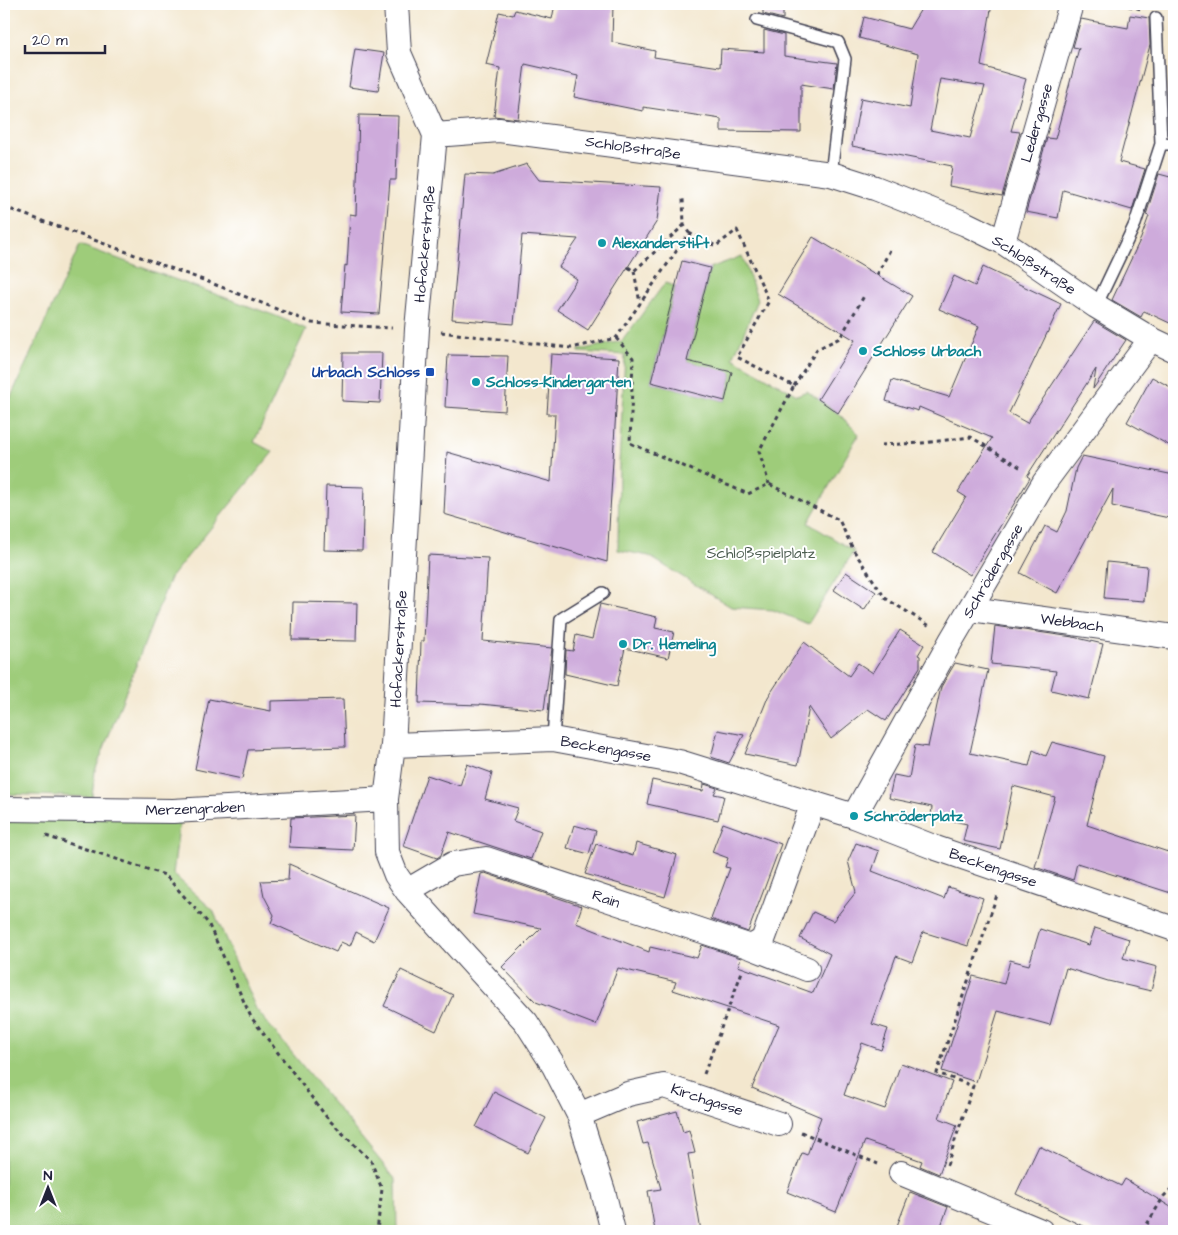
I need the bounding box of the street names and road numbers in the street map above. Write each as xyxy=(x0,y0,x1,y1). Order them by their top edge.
street label: Ledergasse xyxy=(1016,81,1059,165)
street label: Schloßstraße xyxy=(584,131,682,165)
street label: Hofackerstraße xyxy=(409,185,441,303)
street label: Schloßstraße xyxy=(988,230,1080,300)
street label: Schrödergasse xyxy=(957,520,1029,623)
street label: Hofackerstraße xyxy=(385,590,413,708)
street label: Webbach xyxy=(1039,608,1106,638)
street label: Beckengasse xyxy=(559,731,653,768)
street label: Merzengraben xyxy=(145,797,246,822)
street label: Beckengasse xyxy=(946,843,1040,894)
street label: Rain xyxy=(589,884,623,914)
street label: Kirchgasse xyxy=(668,1078,746,1123)

